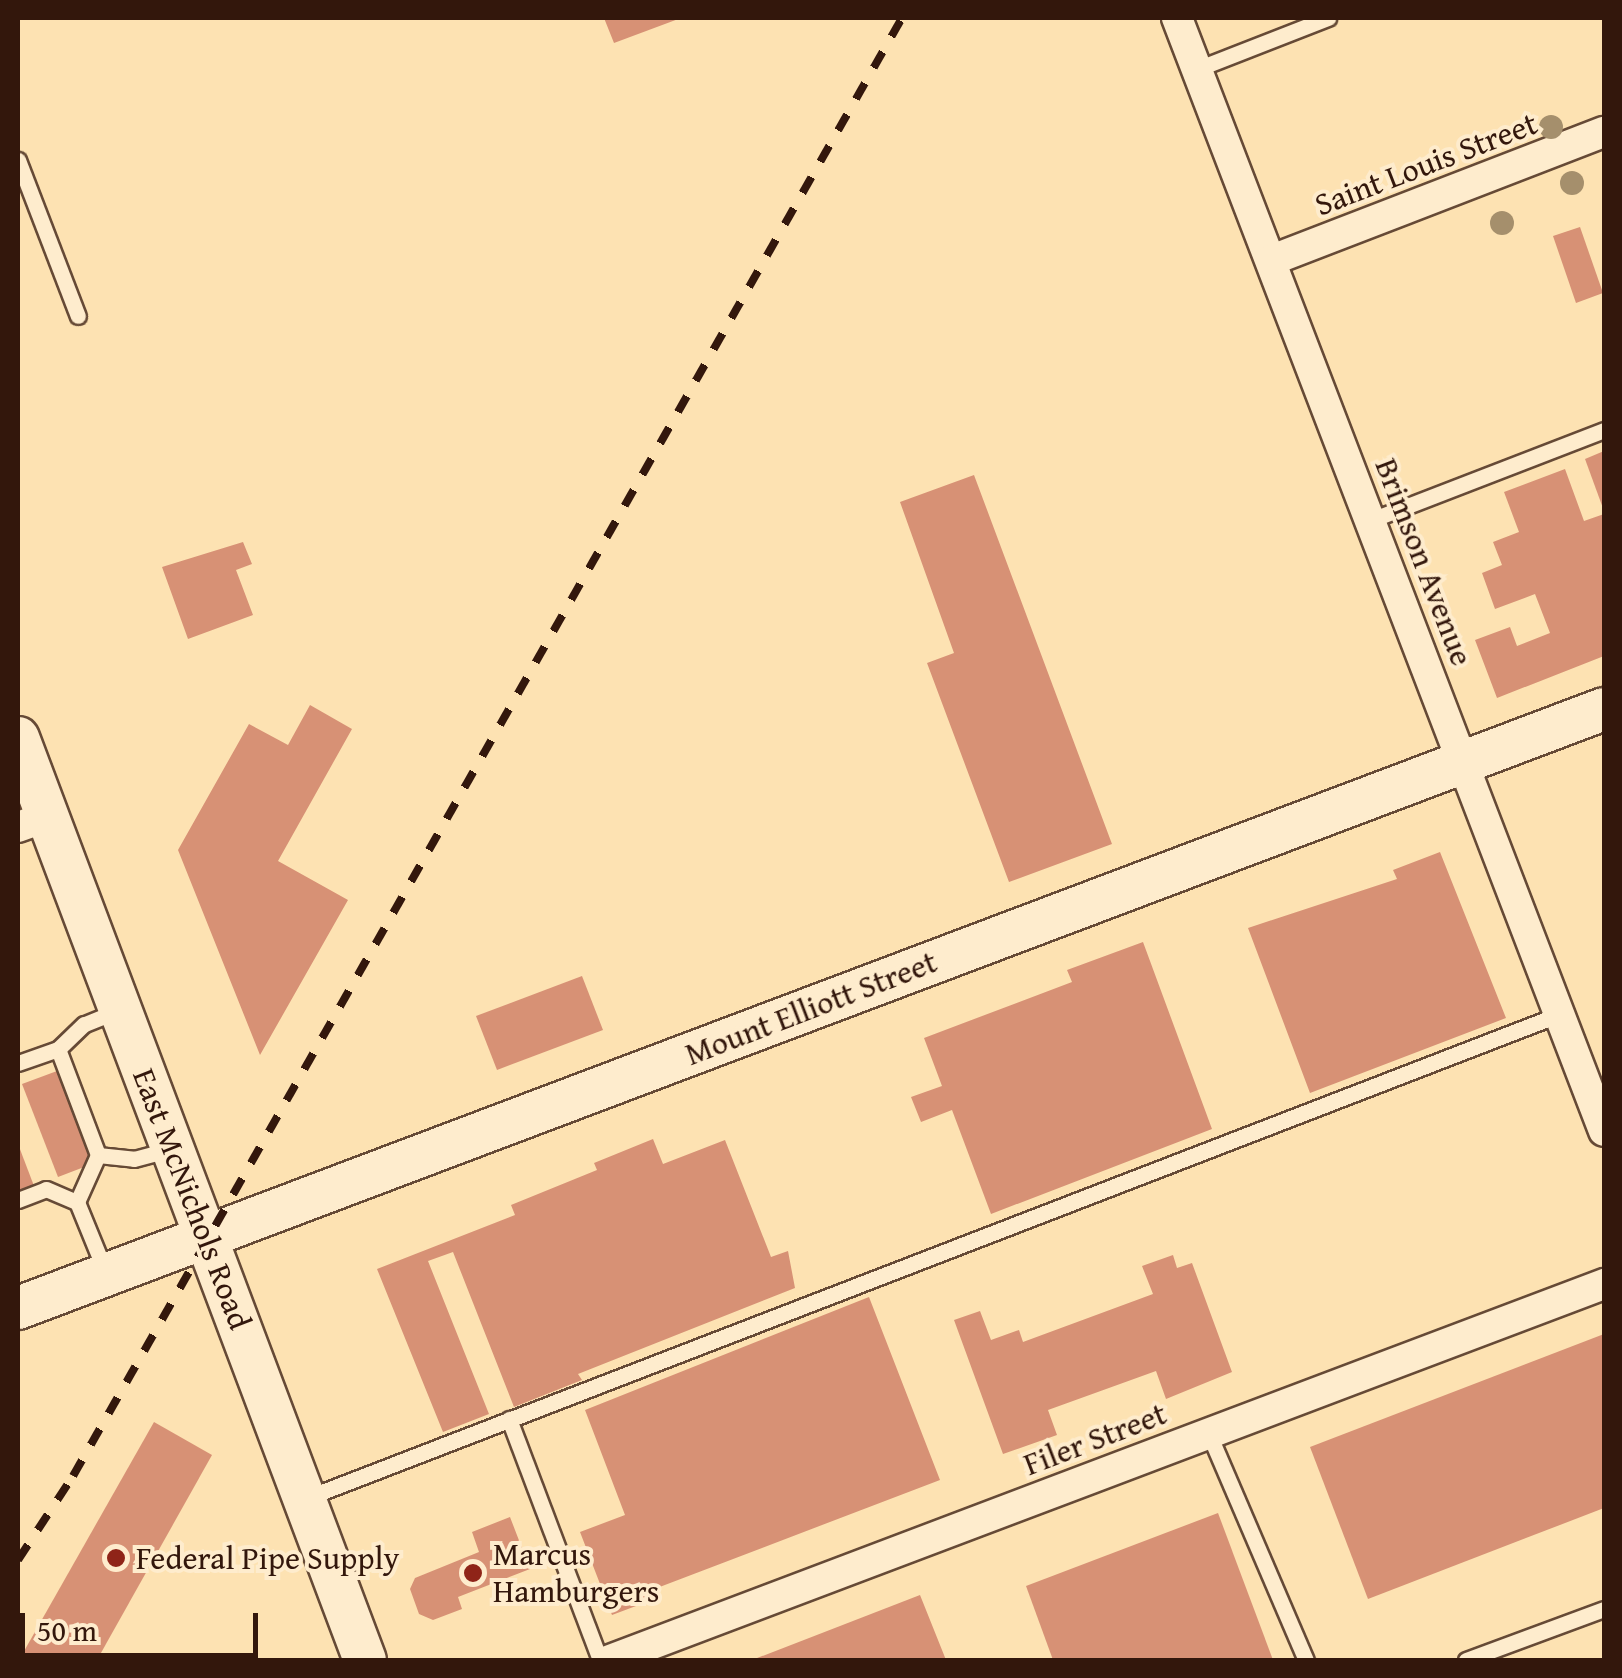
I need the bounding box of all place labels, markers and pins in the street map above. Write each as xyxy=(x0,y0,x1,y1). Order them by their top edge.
place label: Marcus Hamburgers xyxy=(493,1536,659,1611)
place label: Federal Pipe Supply xyxy=(136,1539,399,1577)
marker: Federal Pipe Supply xyxy=(105,1547,127,1569)
marker: Marcus Hamburgers xyxy=(462,1562,484,1584)

